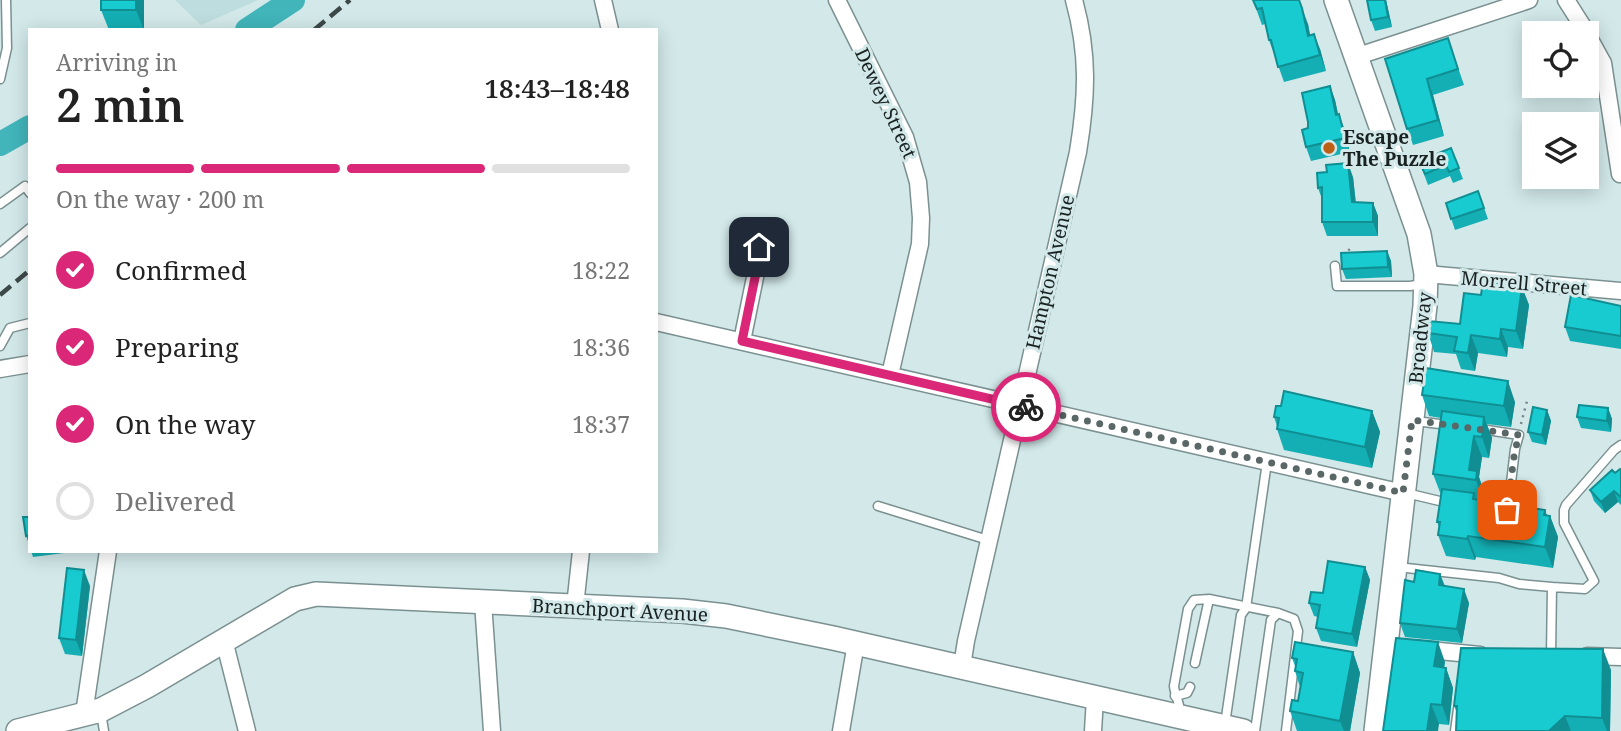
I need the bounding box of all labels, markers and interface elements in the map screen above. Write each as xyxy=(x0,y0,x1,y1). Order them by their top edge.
map controls xyxy=(1522,21,1599,189)
button: locate xyxy=(1522,21,1599,98)
street label: Dewey Street xyxy=(849,43,923,163)
text: Arriving in xyxy=(56,46,177,78)
text: 18:43–18:48 xyxy=(484,70,630,106)
text: 2 min xyxy=(56,73,184,135)
button: layers xyxy=(1522,112,1599,189)
place label: Escape The Puzzle xyxy=(1343,124,1446,172)
marker: Escape The Puzzle xyxy=(1321,140,1337,156)
text: On the way · 200 m xyxy=(56,183,264,215)
street label: Hampton Avenue xyxy=(1020,192,1080,352)
pin xyxy=(729,217,789,277)
icon: home xyxy=(740,228,778,266)
icon: check xyxy=(56,251,94,289)
text: Confirmed xyxy=(115,252,247,288)
text: 18:22 xyxy=(572,254,630,286)
street label: Morrell Street xyxy=(1460,265,1588,301)
street label: Broadway xyxy=(1402,291,1438,385)
icon: check xyxy=(56,328,94,366)
text: Preparing xyxy=(115,329,239,365)
text: 18:36 xyxy=(572,331,630,363)
courier xyxy=(991,372,1061,442)
icon: bike xyxy=(1007,388,1045,426)
icon: check xyxy=(56,405,94,443)
text: On the way xyxy=(115,406,255,442)
text: 18:37 xyxy=(572,408,630,440)
pin xyxy=(1477,480,1537,540)
text: Delivered xyxy=(115,483,235,519)
icon: bag xyxy=(1488,491,1526,529)
street label: Branchport Avenue xyxy=(531,592,709,628)

